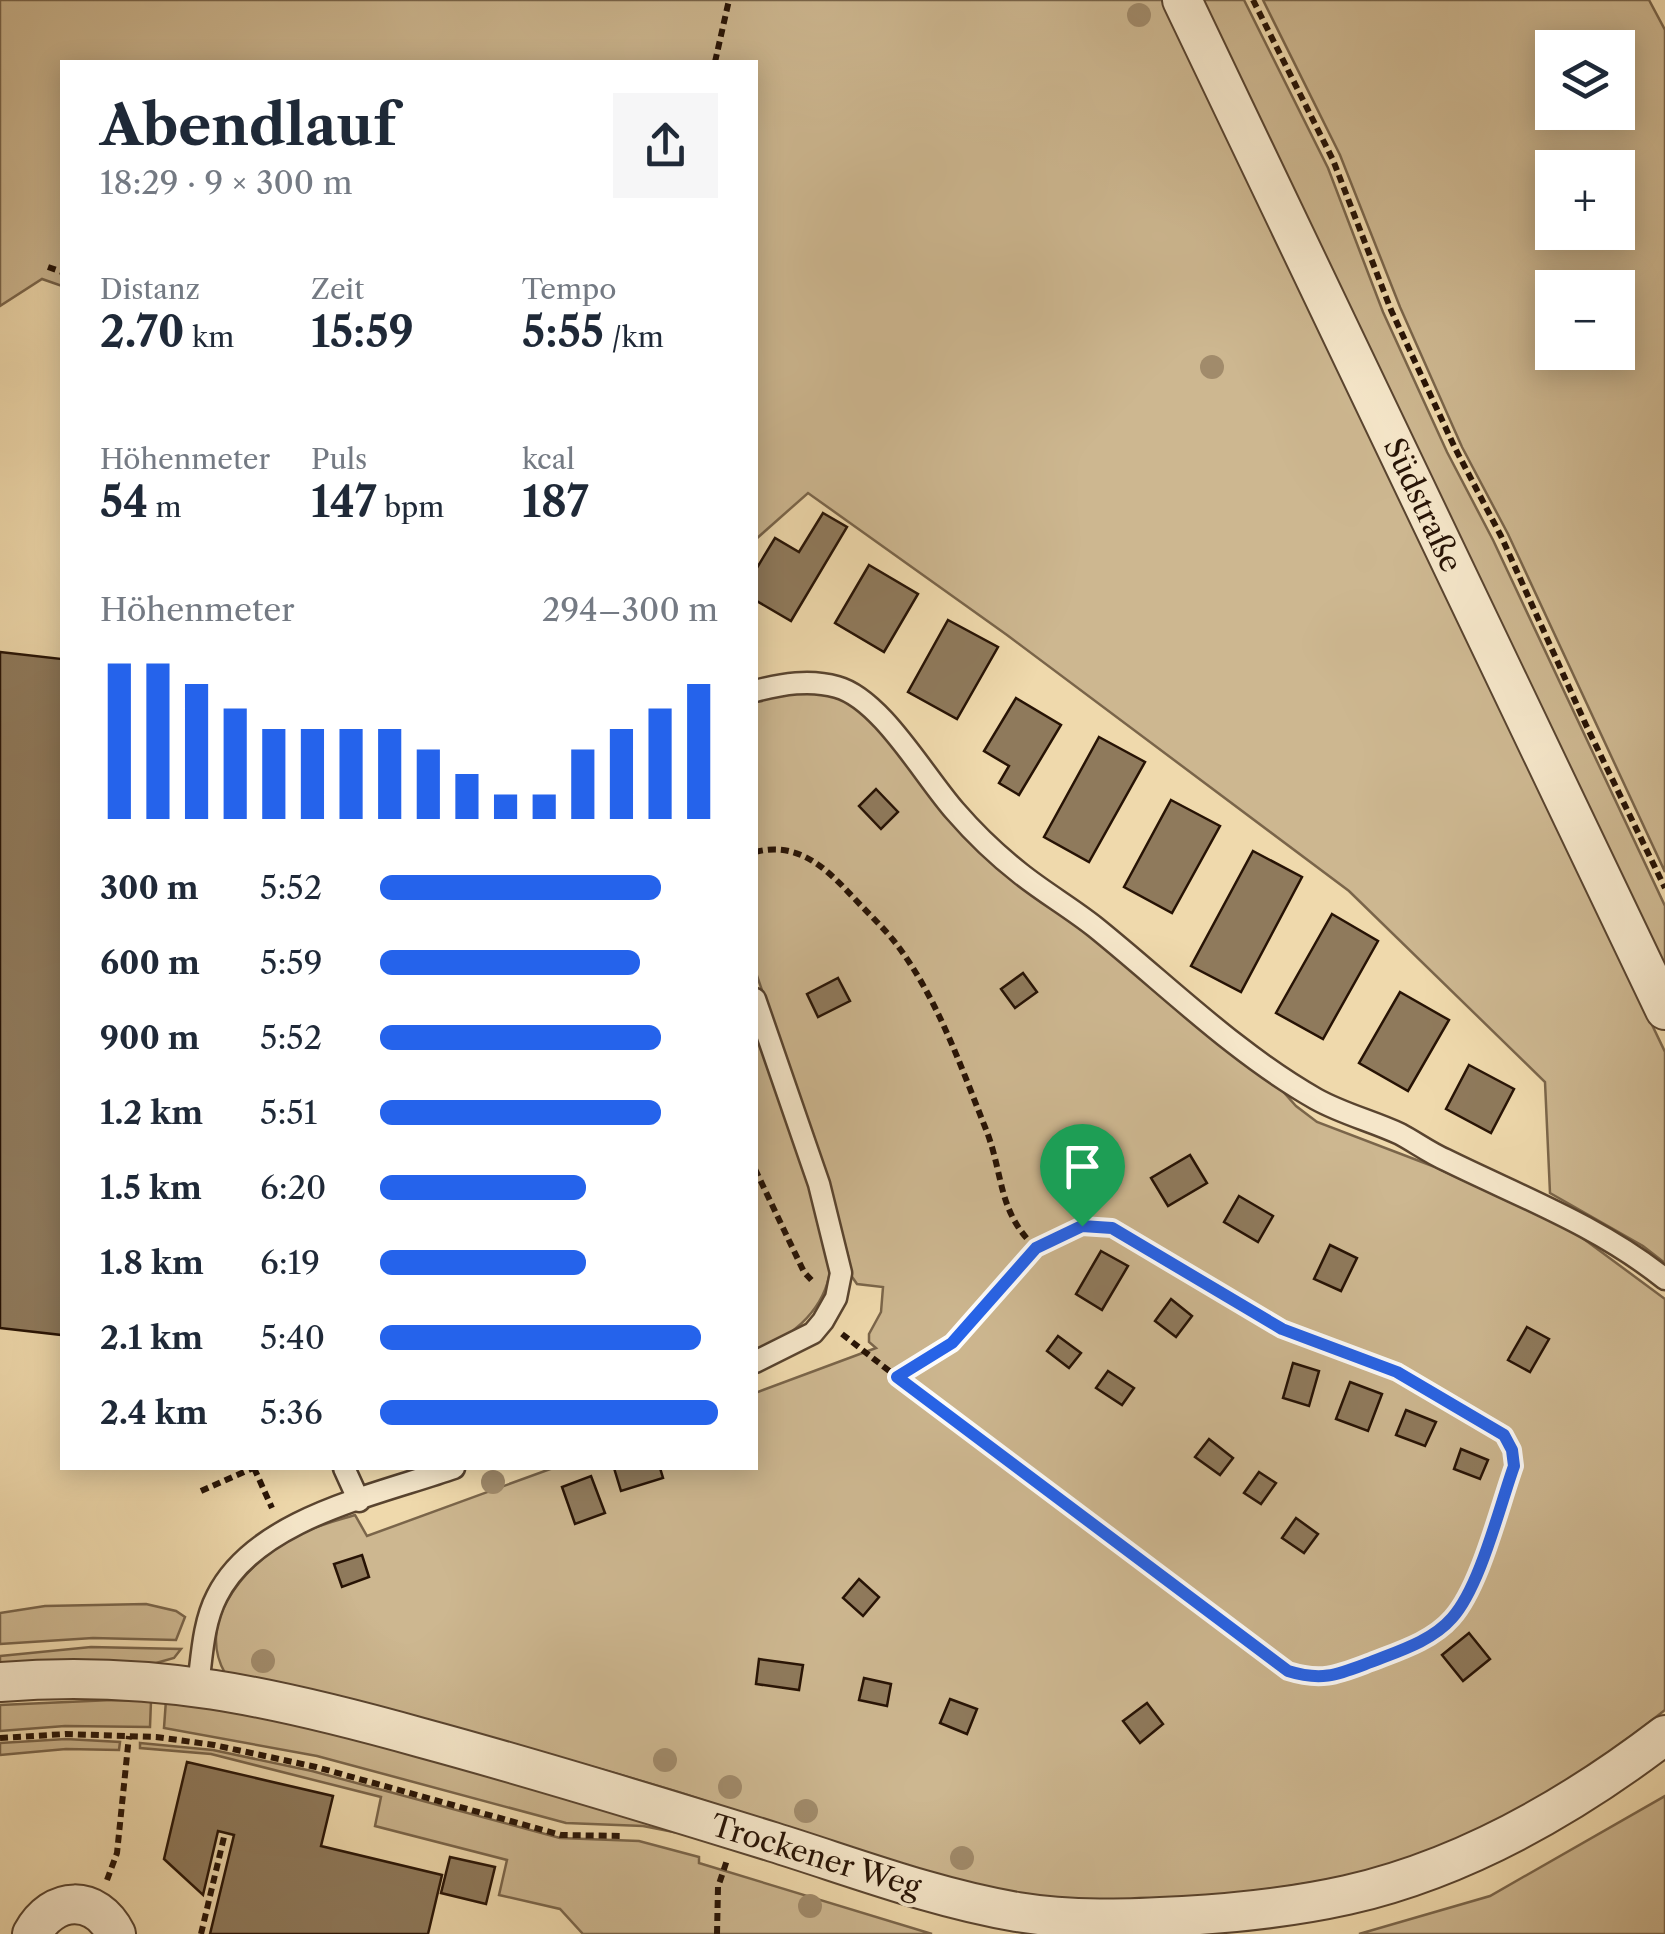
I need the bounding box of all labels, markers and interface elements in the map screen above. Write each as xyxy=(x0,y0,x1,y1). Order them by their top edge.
map controls xyxy=(1535,30,1635,370)
button: layers xyxy=(1535,30,1635,130)
text: Abendlauf xyxy=(100,92,396,159)
button: share xyxy=(613,93,718,198)
button: + xyxy=(1535,150,1635,250)
text: 18:29 · 9 × 300 m xyxy=(100,163,352,202)
button: − xyxy=(1535,270,1635,370)
text: Distanz xyxy=(100,272,200,306)
text: Zeit xyxy=(311,272,364,306)
text: Tempo xyxy=(522,272,616,306)
text: 2.70 xyxy=(100,306,185,358)
text: 15:59 xyxy=(311,306,414,358)
text: 5:55 xyxy=(522,306,604,358)
text: km xyxy=(185,320,234,354)
text: /km xyxy=(604,320,664,354)
street label: Südstraße xyxy=(1376,432,1470,578)
text: Höhenmeter xyxy=(100,442,270,476)
text: Puls xyxy=(311,442,367,476)
text: kcal xyxy=(522,442,575,476)
text: 54 xyxy=(100,476,148,528)
text: 147 xyxy=(311,476,377,528)
text: 187 xyxy=(522,476,589,528)
text: m xyxy=(148,490,182,524)
text: bpm xyxy=(377,490,444,524)
text: Höhenmeter xyxy=(100,590,295,629)
text: 294–300 m xyxy=(542,590,718,629)
text: 300 m xyxy=(100,868,199,907)
text: 5:52 xyxy=(260,868,322,907)
text: 600 m xyxy=(100,943,200,982)
text: 5:59 xyxy=(260,943,322,982)
text: 900 m xyxy=(100,1018,200,1057)
text: 5:52 xyxy=(260,1018,322,1057)
text: 1.2 km xyxy=(100,1093,203,1132)
text: 5:51 xyxy=(260,1093,317,1132)
pin xyxy=(1040,1124,1125,1227)
icon: arrive xyxy=(1055,1139,1110,1194)
text: 1.5 km xyxy=(100,1168,202,1207)
text: 6:20 xyxy=(260,1168,326,1207)
text: 1.8 km xyxy=(100,1243,204,1282)
text: 6:19 xyxy=(260,1243,320,1282)
text: 2.1 km xyxy=(100,1318,203,1357)
text: 5:40 xyxy=(260,1318,325,1357)
text: 2.4 km xyxy=(100,1393,208,1432)
text: 5:36 xyxy=(260,1393,323,1432)
street label: Trockener Weg xyxy=(707,1807,926,1906)

